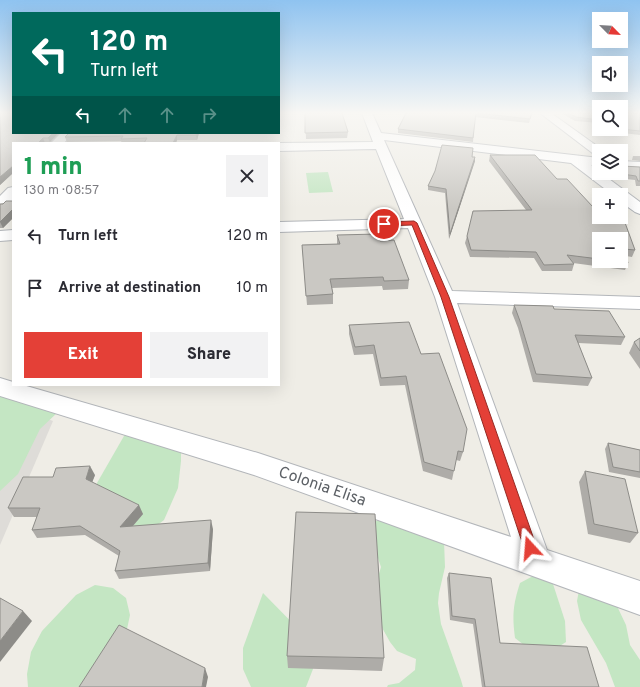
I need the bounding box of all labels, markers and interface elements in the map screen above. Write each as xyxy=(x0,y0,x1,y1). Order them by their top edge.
north arrow xyxy=(592,12,628,48)
map controls xyxy=(592,12,628,268)
text: 120 m xyxy=(90,25,168,61)
icon: left xyxy=(24,28,76,80)
button: sound xyxy=(592,56,628,92)
text: Turn left xyxy=(90,60,158,83)
button: search xyxy=(592,100,628,136)
icon: left xyxy=(72,104,94,126)
icon: ahead xyxy=(114,104,136,126)
icon: ahead xyxy=(156,104,178,126)
icon: right xyxy=(198,104,220,126)
button: layers xyxy=(592,144,628,180)
text: 1 min xyxy=(24,153,83,183)
button: close xyxy=(226,155,268,197)
text: 130 m · 08:57 xyxy=(24,183,99,199)
button: + xyxy=(592,188,628,224)
pin xyxy=(367,207,401,241)
icon: arrive xyxy=(373,213,395,235)
icon: left xyxy=(24,225,46,247)
text: Turn left xyxy=(58,227,118,246)
text: 120 m xyxy=(227,227,268,246)
button: − xyxy=(592,232,628,268)
icon: arrive xyxy=(24,277,46,299)
text: Arrive at destination xyxy=(58,279,201,298)
text: 10 m xyxy=(237,279,268,298)
button: Exit xyxy=(24,332,142,378)
button: Share xyxy=(150,332,268,378)
street label: Colonia Elisa xyxy=(276,463,368,511)
position arrow xyxy=(509,527,551,569)

